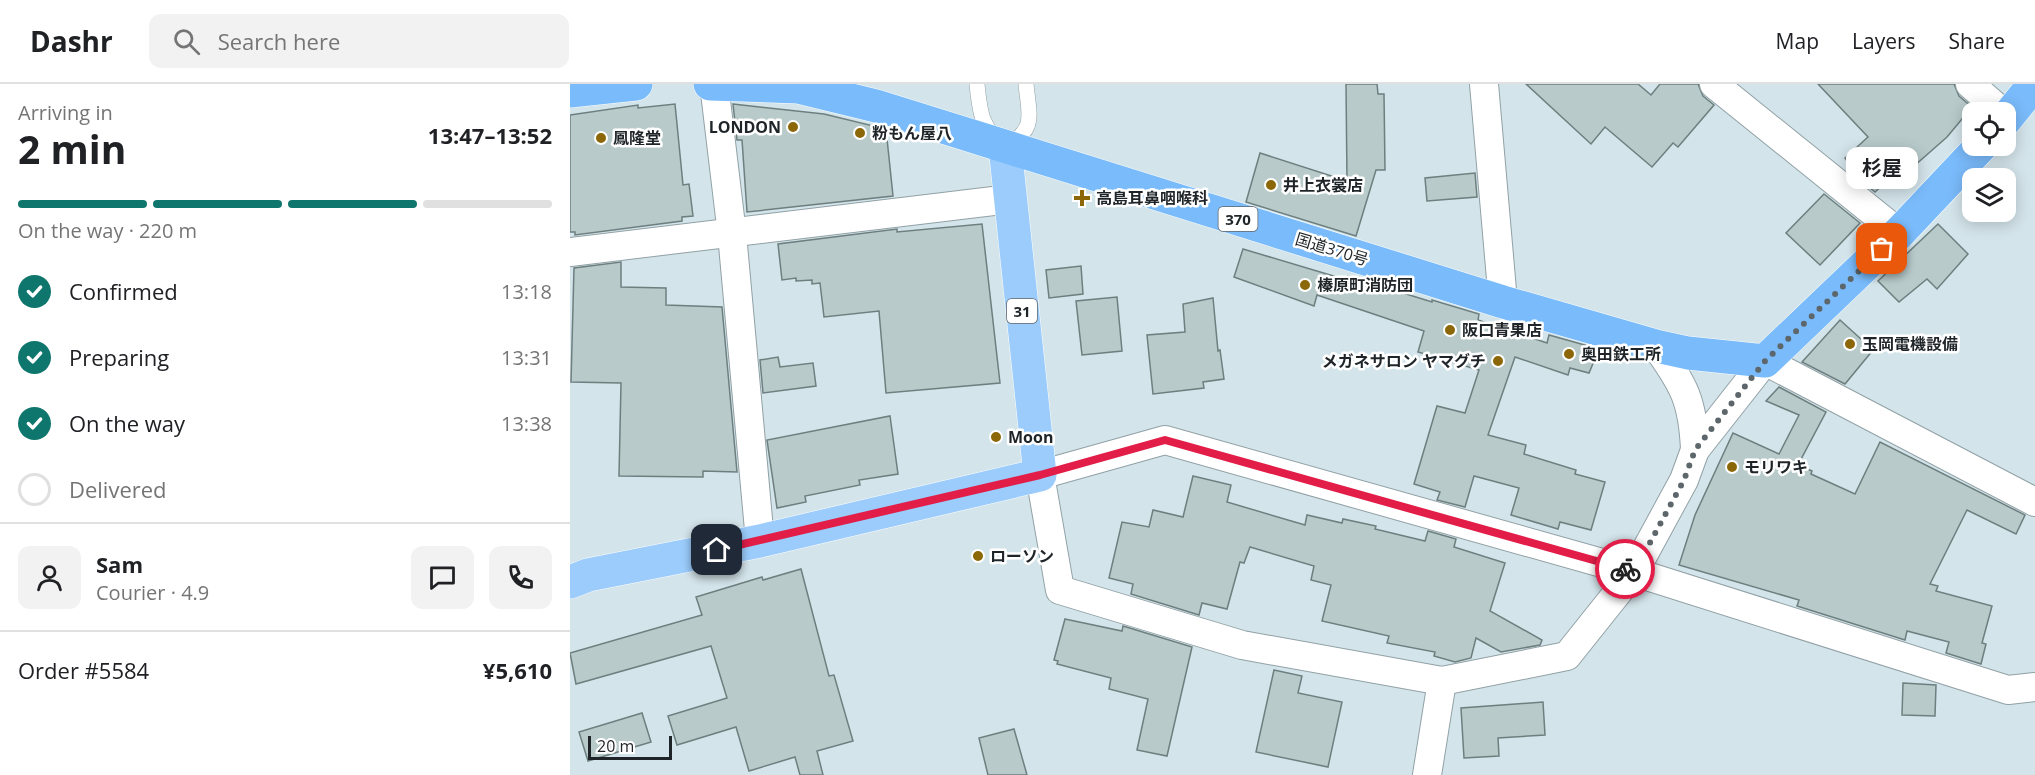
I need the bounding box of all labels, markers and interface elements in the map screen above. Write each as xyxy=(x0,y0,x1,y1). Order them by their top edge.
search box xyxy=(149,14,569,68)
text: Dashr xyxy=(30,22,113,60)
icon: search xyxy=(170,25,203,58)
text: Search here xyxy=(218,26,340,56)
text: Map xyxy=(1776,27,1819,55)
text: Layers xyxy=(1852,27,1916,55)
text: Share xyxy=(1949,27,2005,55)
text: Arriving in xyxy=(18,99,113,126)
map controls xyxy=(1962,102,2016,222)
button: locate xyxy=(1962,102,2016,156)
place label: LONDON xyxy=(709,116,781,138)
text: 13:47–13:52 xyxy=(428,120,552,150)
marker: LONDON xyxy=(786,120,800,134)
text: 2 min xyxy=(18,122,126,175)
place label: 粉もん屋八 xyxy=(872,122,952,144)
marker: 粉もん屋八 xyxy=(853,126,867,140)
place label: 鳳隆堂 xyxy=(613,127,661,149)
marker: 鳳隆堂 xyxy=(594,131,608,145)
callout: 杉屋 xyxy=(1846,147,1918,189)
text: 杉屋 xyxy=(1862,154,1902,181)
button: layers xyxy=(1962,168,2016,222)
place label: 井上衣裳店 xyxy=(1283,174,1363,196)
marker: 井上衣裳店 xyxy=(1264,178,1278,192)
place label: 高島耳鼻咽喉科 xyxy=(1096,187,1208,209)
marker: 高島耳鼻咽喉科 xyxy=(1073,189,1091,207)
road number: 370 xyxy=(1218,207,1258,231)
text: On the way · 220 m xyxy=(18,217,197,244)
pin xyxy=(1856,223,1907,274)
street label: 国道370号 xyxy=(1293,227,1371,271)
icon: bag xyxy=(1865,232,1898,265)
place label: 榛原町消防団 xyxy=(1317,274,1413,296)
icon: check xyxy=(18,275,51,308)
text: Confirmed xyxy=(69,276,178,306)
text: 13:18 xyxy=(501,278,552,305)
marker: 榛原町消防団 xyxy=(1298,278,1312,292)
road number: 31 xyxy=(1007,299,1037,323)
place label: 阪口青果店 xyxy=(1462,319,1542,341)
marker: 阪口青果店 xyxy=(1443,323,1457,337)
place label: 玉岡電機設備 xyxy=(1862,333,1958,355)
marker: 玉岡電機設備 xyxy=(1843,337,1857,351)
icon: check xyxy=(18,341,51,374)
text: Preparing xyxy=(69,342,169,372)
place label: 奥田鉄工所 xyxy=(1581,343,1661,365)
text: 13:31 xyxy=(501,344,552,371)
marker: 奥田鉄工所 xyxy=(1562,347,1576,361)
place label: メガネサロン ヤマグチ xyxy=(1322,350,1486,372)
marker: メガネサロン ヤマグチ xyxy=(1491,354,1505,368)
icon: check xyxy=(18,407,51,440)
text: On the way xyxy=(69,408,185,438)
text: 13:38 xyxy=(501,410,552,437)
place label: Moon xyxy=(1008,426,1053,448)
marker: Moon xyxy=(989,430,1003,444)
place label: モリワキ xyxy=(1744,456,1808,478)
marker: モリワキ xyxy=(1725,460,1739,474)
text: Delivered xyxy=(69,474,167,504)
pin xyxy=(691,524,742,575)
icon: home xyxy=(700,533,733,566)
courier xyxy=(1595,539,1655,599)
place label: ローソン xyxy=(990,545,1054,567)
button: person xyxy=(18,546,81,609)
button: chat xyxy=(411,546,474,609)
button: phone xyxy=(489,546,552,609)
text: Sam xyxy=(96,549,143,579)
marker: ローソン xyxy=(971,549,985,563)
icon: bike xyxy=(1609,553,1642,586)
text: Courier · 4.9 xyxy=(96,579,209,606)
text: Order #5584 xyxy=(18,655,149,685)
text: ¥5,610 xyxy=(483,655,552,685)
scale bar xyxy=(588,733,672,760)
text: 20 m xyxy=(597,735,634,757)

